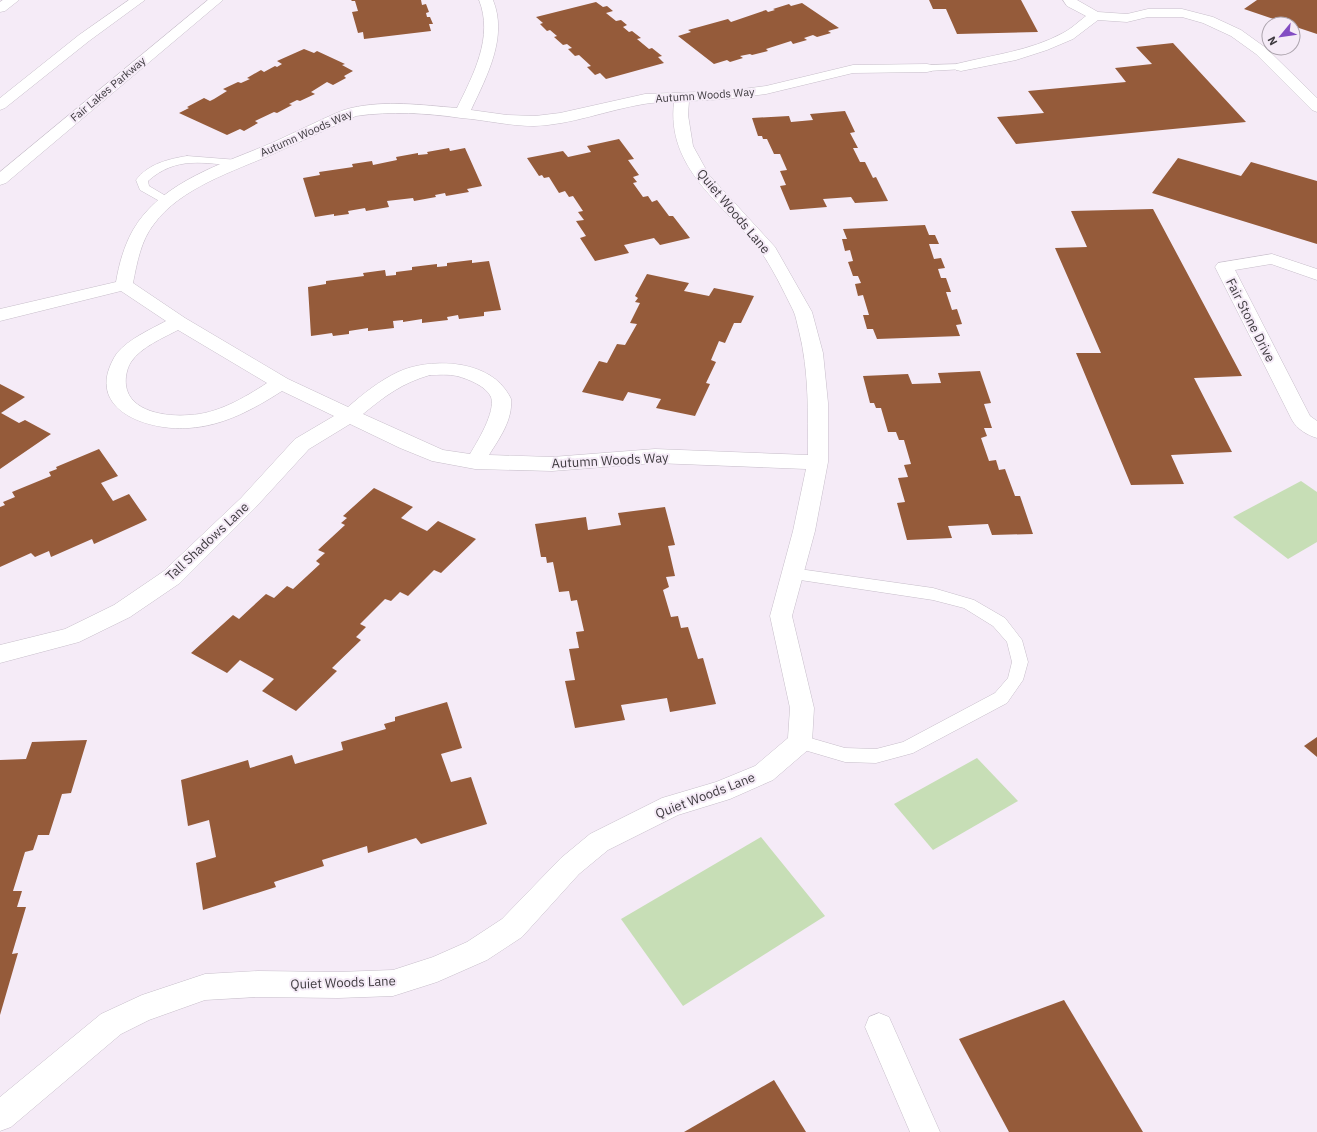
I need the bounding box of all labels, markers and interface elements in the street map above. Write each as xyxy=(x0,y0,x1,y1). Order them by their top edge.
north arrow xyxy=(1261,16,1301,56)
text: N xyxy=(1264,34,1280,48)
street label: Fair Lakes Parkway xyxy=(68,53,149,125)
street label: Autumn Woods Way xyxy=(655,85,755,105)
street label: Autumn Woods Way xyxy=(258,106,355,160)
street label: Quiet Woods Lane xyxy=(693,165,774,257)
street label: Fair Stone Drive xyxy=(1222,275,1279,365)
street label: Autumn Woods Way xyxy=(551,449,669,472)
street label: Tall Shadows Lane xyxy=(162,498,252,584)
street label: Quiet Woods Lane xyxy=(653,769,757,822)
street label: Quiet Woods Lane xyxy=(290,972,396,993)

